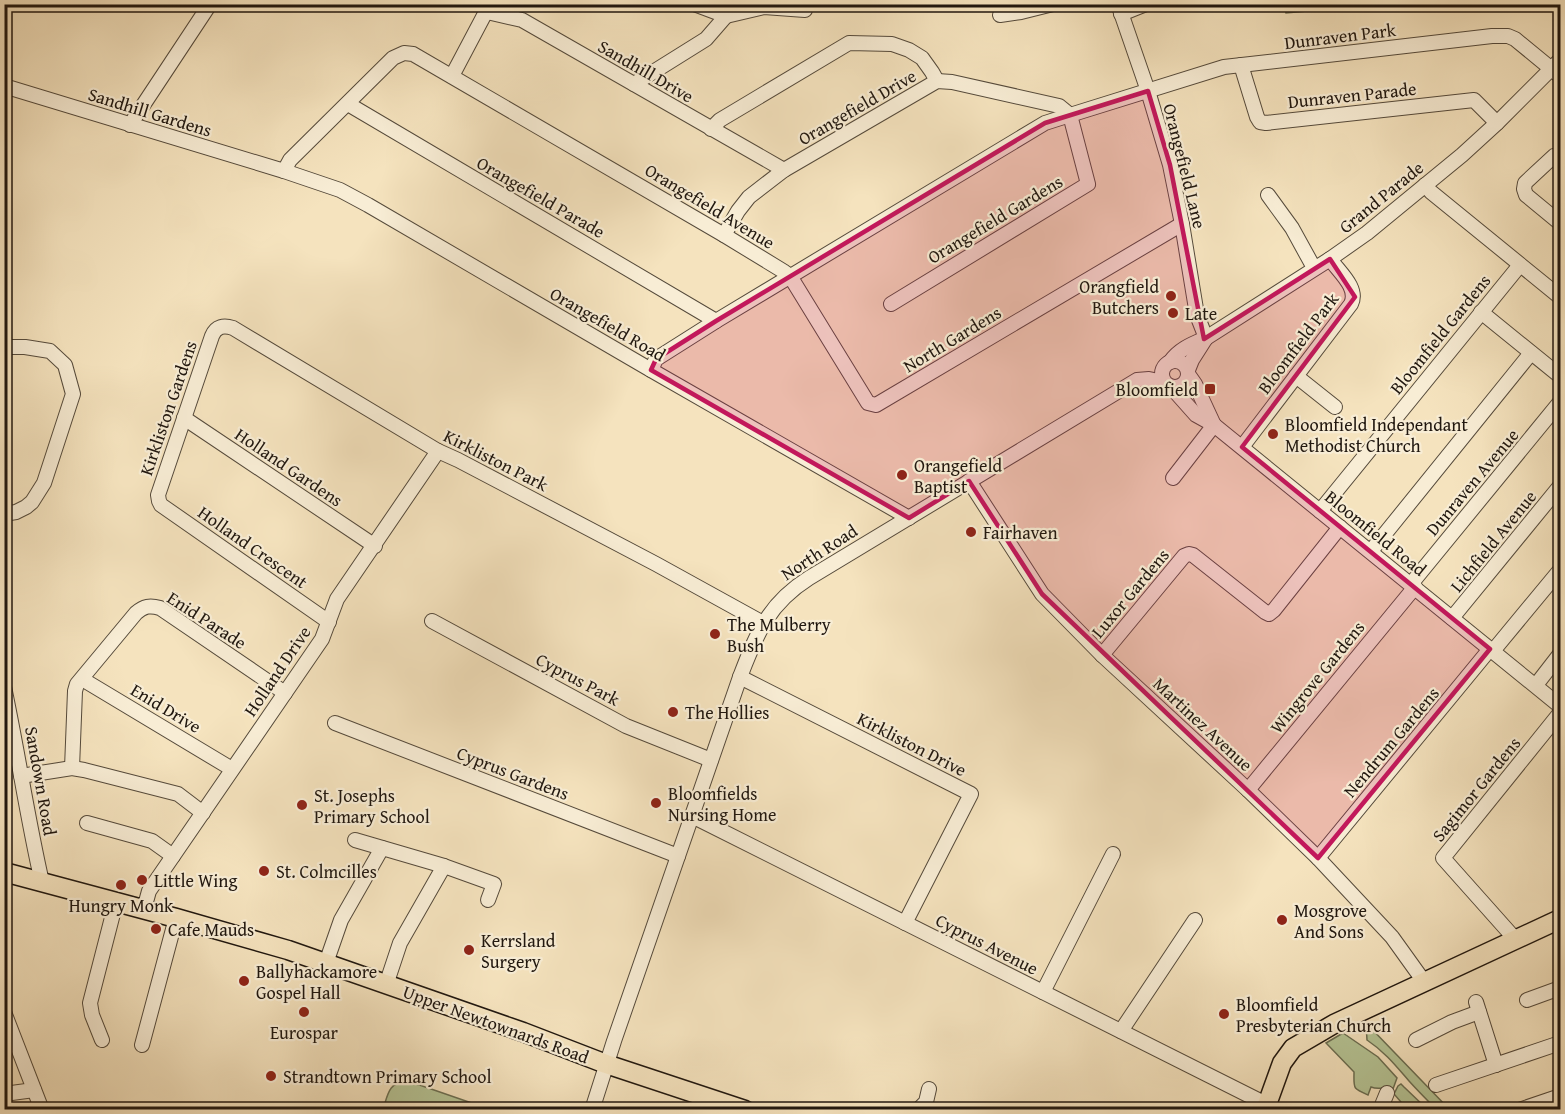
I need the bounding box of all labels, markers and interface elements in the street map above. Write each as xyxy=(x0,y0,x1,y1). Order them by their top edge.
street label: Dunraven Park xyxy=(1283,16,1398,56)
street label: Sandhill Drive xyxy=(593,33,699,109)
street label: Orangefield Drive xyxy=(793,62,921,152)
street label: Dunraven Parade xyxy=(1286,75,1418,115)
street label: Sandhill Gardens xyxy=(85,80,215,144)
street label: Orangefield Lane xyxy=(1156,101,1214,231)
street label: Orangefield Parade xyxy=(472,149,610,245)
street label: Grand Parade xyxy=(1333,154,1429,240)
street label: Orangefield Avenue xyxy=(640,156,780,256)
street label: Orangefield Gardens xyxy=(922,168,1068,270)
street label: Bloomfield Gardens xyxy=(1383,268,1497,400)
place label: Orangfield Butchers xyxy=(1079,273,1159,321)
street label: Orangefield Road xyxy=(545,280,671,368)
street label: Bloomfield Park xyxy=(1251,286,1346,399)
marker: Orangfield Butchers xyxy=(1164,289,1178,303)
street label: North Gardens xyxy=(898,299,1006,379)
place label: Late xyxy=(1185,300,1217,327)
marker: Late xyxy=(1166,306,1180,320)
street label: Kirkliston Gardens xyxy=(132,337,204,479)
place label: Bloomfield xyxy=(1116,376,1198,403)
marker: Bloomfield xyxy=(1203,382,1217,396)
place label: Bloomfield Independant Methodist Church xyxy=(1285,411,1468,459)
street label: Holland Gardens xyxy=(230,421,348,513)
street label: Kirkliston Park xyxy=(439,422,554,498)
street label: Dunraven Avenue xyxy=(1419,423,1525,541)
marker: Bloomfield Independant Methodist Church xyxy=(1266,427,1280,441)
place label: Orangefield Baptist xyxy=(914,452,1003,500)
marker: Orangefield Baptist xyxy=(895,468,909,482)
street label: Bloomfield Road xyxy=(1319,484,1433,583)
street label: Lichfield Avenue xyxy=(1443,484,1543,598)
street label: Holland Crescent xyxy=(192,499,314,595)
street label: North Road xyxy=(775,517,863,587)
place label: Fairhaven xyxy=(983,519,1058,546)
marker: Fairhaven xyxy=(964,525,978,539)
street label: Luxor Gardens xyxy=(1084,542,1176,644)
street label: Enid Parade xyxy=(162,584,252,656)
place label: The Mulberry Bush xyxy=(727,611,831,659)
street label: Wingrove Gardens xyxy=(1263,615,1371,739)
street label: Holland Drive xyxy=(237,620,317,722)
marker: The Mulberry Bush xyxy=(708,627,722,641)
street label: Cyprus Park xyxy=(531,646,625,713)
street label: Martinez Avenue xyxy=(1147,671,1259,777)
street label: Enid Drive xyxy=(126,676,206,740)
street label: Nendrum Gardens xyxy=(1336,681,1446,803)
place label: The Hollies xyxy=(685,699,770,726)
marker: The Hollies xyxy=(666,705,680,719)
street label: Kirkliston Drive xyxy=(853,705,971,783)
street label: Sandown Road xyxy=(18,724,64,838)
street label: Sagimor Gardens xyxy=(1425,731,1527,847)
street label: Cyprus Gardens xyxy=(453,739,573,807)
place label: Bloomfields Nursing Home xyxy=(668,780,776,828)
place label: St. Josephs Primary School xyxy=(314,782,430,830)
marker: Bloomfields Nursing Home xyxy=(649,796,663,810)
marker: St. Josephs Primary School xyxy=(295,798,309,812)
place label: St. Colmcilles xyxy=(276,858,377,885)
marker: St. Colmcilles xyxy=(257,864,271,878)
place label: Little Wing xyxy=(154,867,237,894)
marker: Little Wing xyxy=(135,873,149,887)
marker: Hungry Monk xyxy=(114,878,128,892)
place label: Hungry Monk xyxy=(69,892,174,919)
place label: Mosgrove And Sons xyxy=(1294,897,1367,945)
street label: Cyprus Avenue xyxy=(931,907,1043,981)
marker: Mosgrove And Sons xyxy=(1275,913,1289,927)
place label: Cafe Mauds xyxy=(168,916,254,943)
marker: Cafe Mauds xyxy=(149,922,163,936)
place label: Kerrsland Surgery xyxy=(481,927,556,975)
marker: Kerrsland Surgery xyxy=(462,943,476,957)
place label: Ballyhackamore Gospel Hall xyxy=(256,958,377,1006)
marker: Ballyhackamore Gospel Hall xyxy=(237,974,251,988)
street label: Upper Newtownards Road xyxy=(399,978,593,1070)
place label: Bloomfield Presbyterian Church xyxy=(1236,991,1391,1039)
marker: Eurospar xyxy=(297,1005,311,1019)
marker: Bloomfield Presbyterian Church xyxy=(1217,1007,1231,1021)
place label: Eurospar xyxy=(270,1019,339,1046)
place label: Strandtown Primary School xyxy=(283,1063,491,1090)
marker: Strandtown Primary School xyxy=(264,1069,278,1083)

